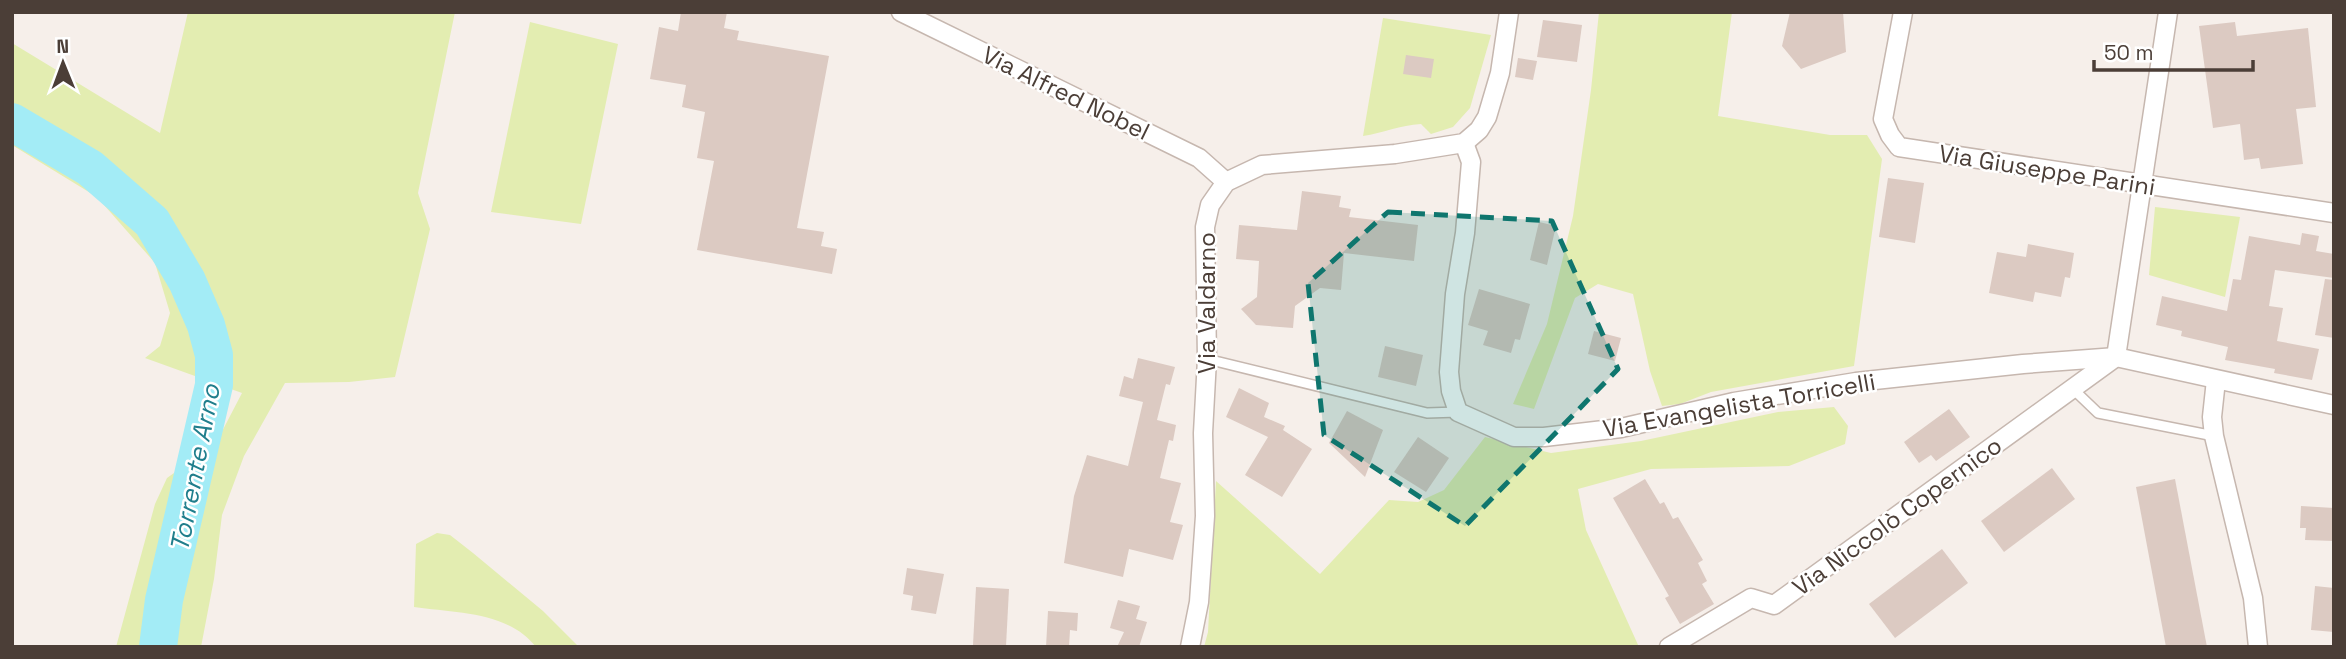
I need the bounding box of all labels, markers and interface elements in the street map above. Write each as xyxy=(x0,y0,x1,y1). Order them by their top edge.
north arrow xyxy=(28,28,98,98)
scale bar xyxy=(2094,28,2253,72)
text: N xyxy=(56,34,69,59)
street label: Via Alfred Nobel xyxy=(977,39,1155,147)
text: 50 m xyxy=(2104,39,2154,66)
street label: Via Giuseppe Parini xyxy=(1937,138,2157,202)
street label: Via Valdarno xyxy=(1191,232,1222,374)
street label: Via Evangelista Torricelli xyxy=(1600,366,1878,444)
water label: Torrente Arno xyxy=(162,380,228,555)
street label: Via Niccolò Copernico xyxy=(1786,429,2008,603)

